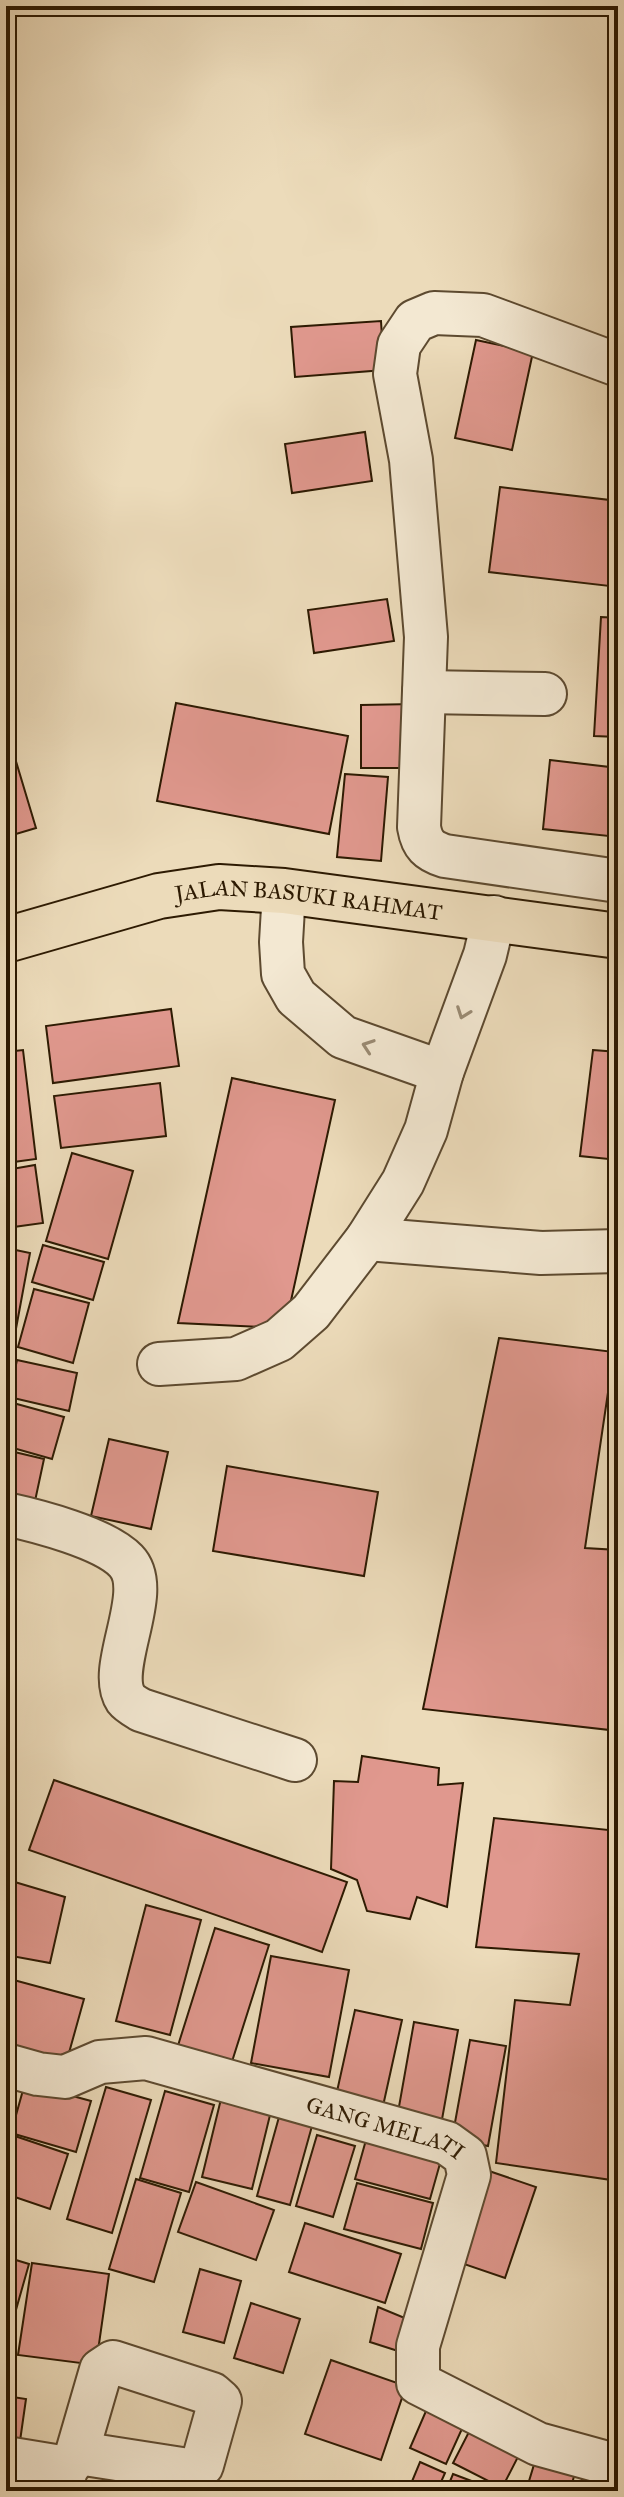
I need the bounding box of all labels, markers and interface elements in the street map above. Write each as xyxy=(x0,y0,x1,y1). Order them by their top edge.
street label: JALAN BASUKI RAHMAT xyxy=(171,873,444,926)
one-way arrow xyxy=(456,1006,473,1020)
one-way arrow xyxy=(362,1039,376,1055)
street label: GANG MELATI xyxy=(303,2090,470,2165)

